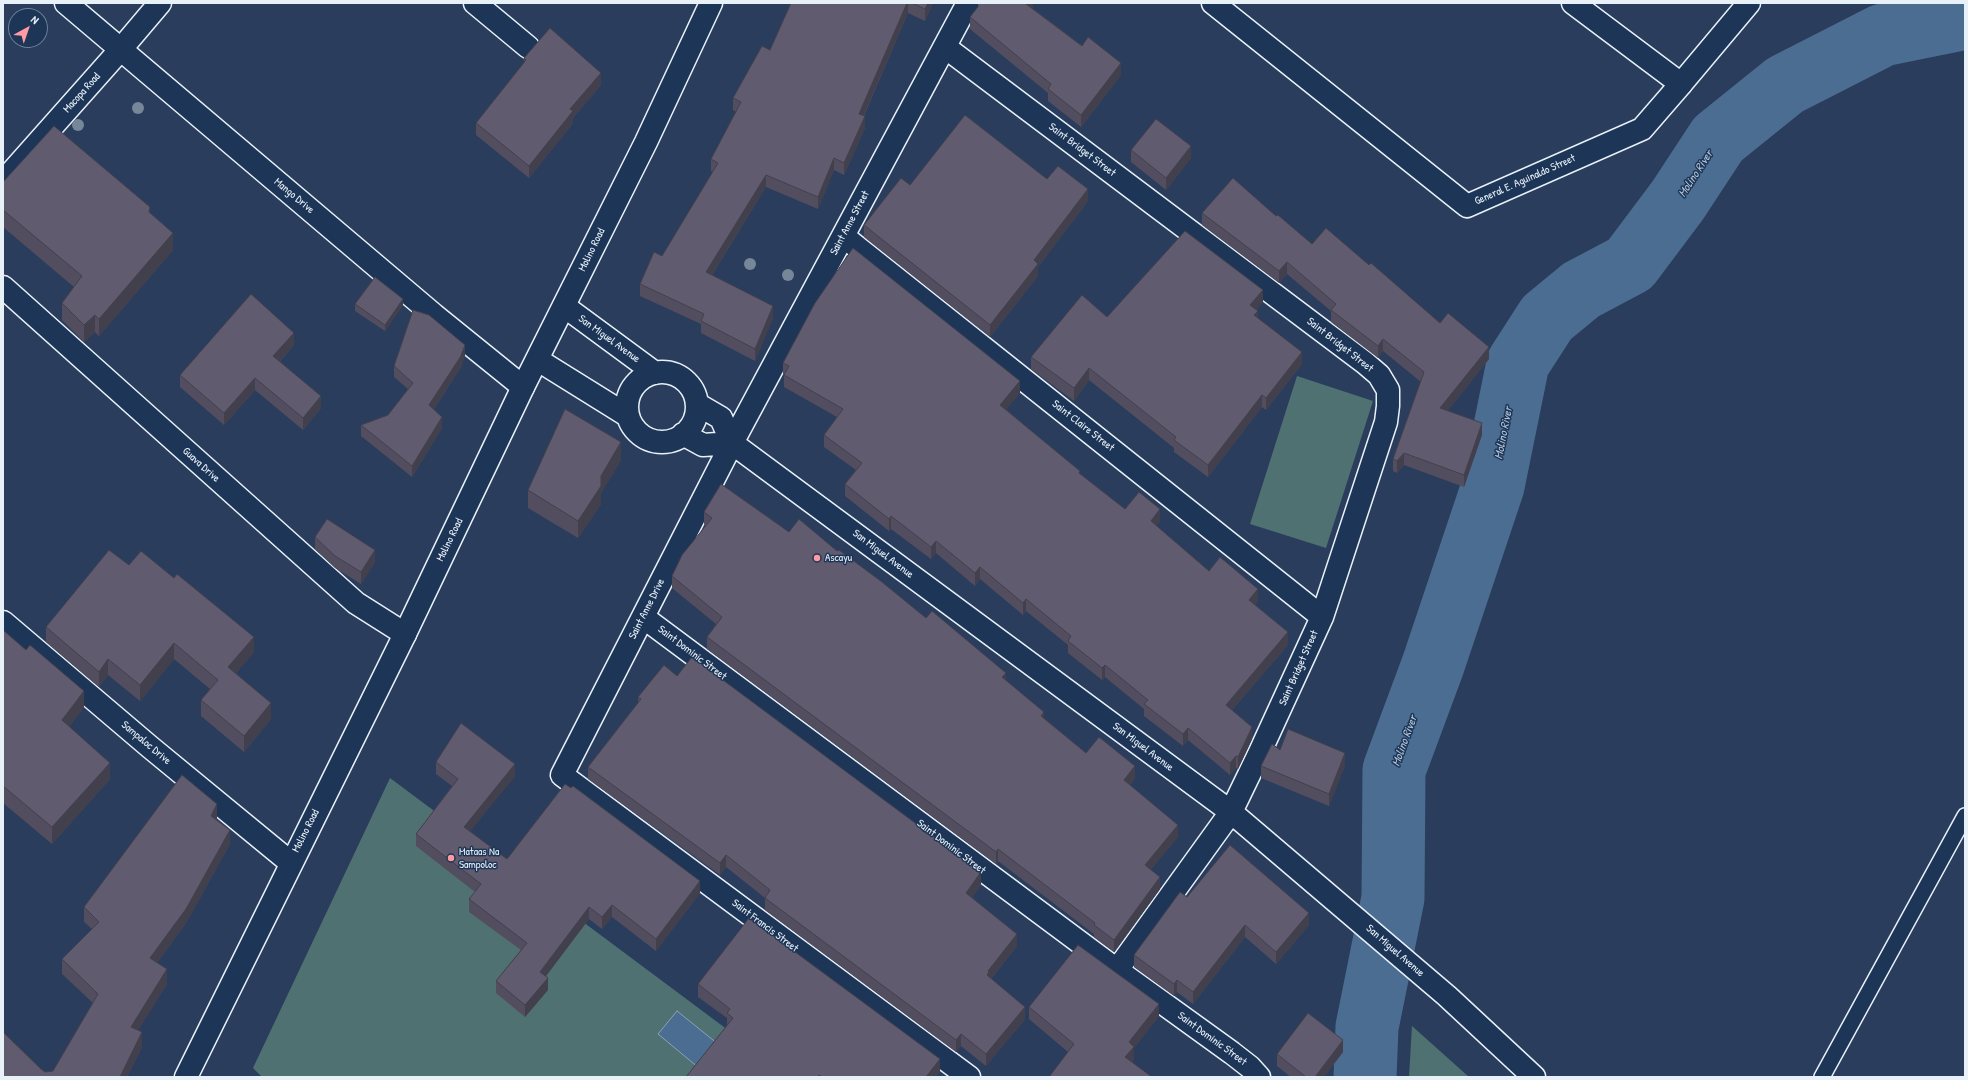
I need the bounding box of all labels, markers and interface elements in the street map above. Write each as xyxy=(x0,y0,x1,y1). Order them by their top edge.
north arrow xyxy=(8,8,48,48)
text: N xyxy=(28,12,42,27)
street label: Macopa Road xyxy=(61,70,103,116)
street label: Saint Bridget Street xyxy=(1046,120,1118,180)
water label: Molino River xyxy=(1675,148,1717,200)
street label: General E. Aguinaldo Street xyxy=(1473,152,1577,208)
street label: Mango Drive xyxy=(271,175,317,217)
street label: Saint Anne Street xyxy=(828,189,872,257)
street label: Molino Road xyxy=(576,226,608,274)
street label: San Miguel Avenue xyxy=(576,312,642,366)
street label: Saint Bridget Street xyxy=(1304,315,1376,375)
street label: Saint Claire Street xyxy=(1049,398,1117,454)
water label: Molino River xyxy=(1492,406,1516,460)
street label: Guava Drive xyxy=(180,445,222,485)
street label: Molino Road xyxy=(434,516,466,564)
street label: San Miguel Avenue xyxy=(850,527,916,581)
place label: Ascayu xyxy=(825,551,852,565)
marker: Ascayu xyxy=(812,553,822,563)
street label: Saint Anne Drive xyxy=(626,577,668,641)
street label: Saint Dominic Street xyxy=(655,623,729,683)
street label: Saint Bridget Street xyxy=(1277,628,1321,708)
water label: Molino River xyxy=(1389,714,1421,768)
street label: Sampaloc Drive xyxy=(119,718,173,768)
street label: San Miguel Avenue xyxy=(1110,720,1176,774)
street label: Molino Road xyxy=(290,807,322,855)
street label: Saint Dominic Street xyxy=(914,817,988,877)
place label: Mataas Na Sampoloc xyxy=(459,845,499,871)
marker: Mataas Na Sampoloc xyxy=(446,853,456,863)
street label: Saint Francis Street xyxy=(729,897,801,955)
street label: San Miguel Avenue xyxy=(1363,922,1427,980)
street label: Saint Dominic Street xyxy=(1175,1009,1249,1069)

